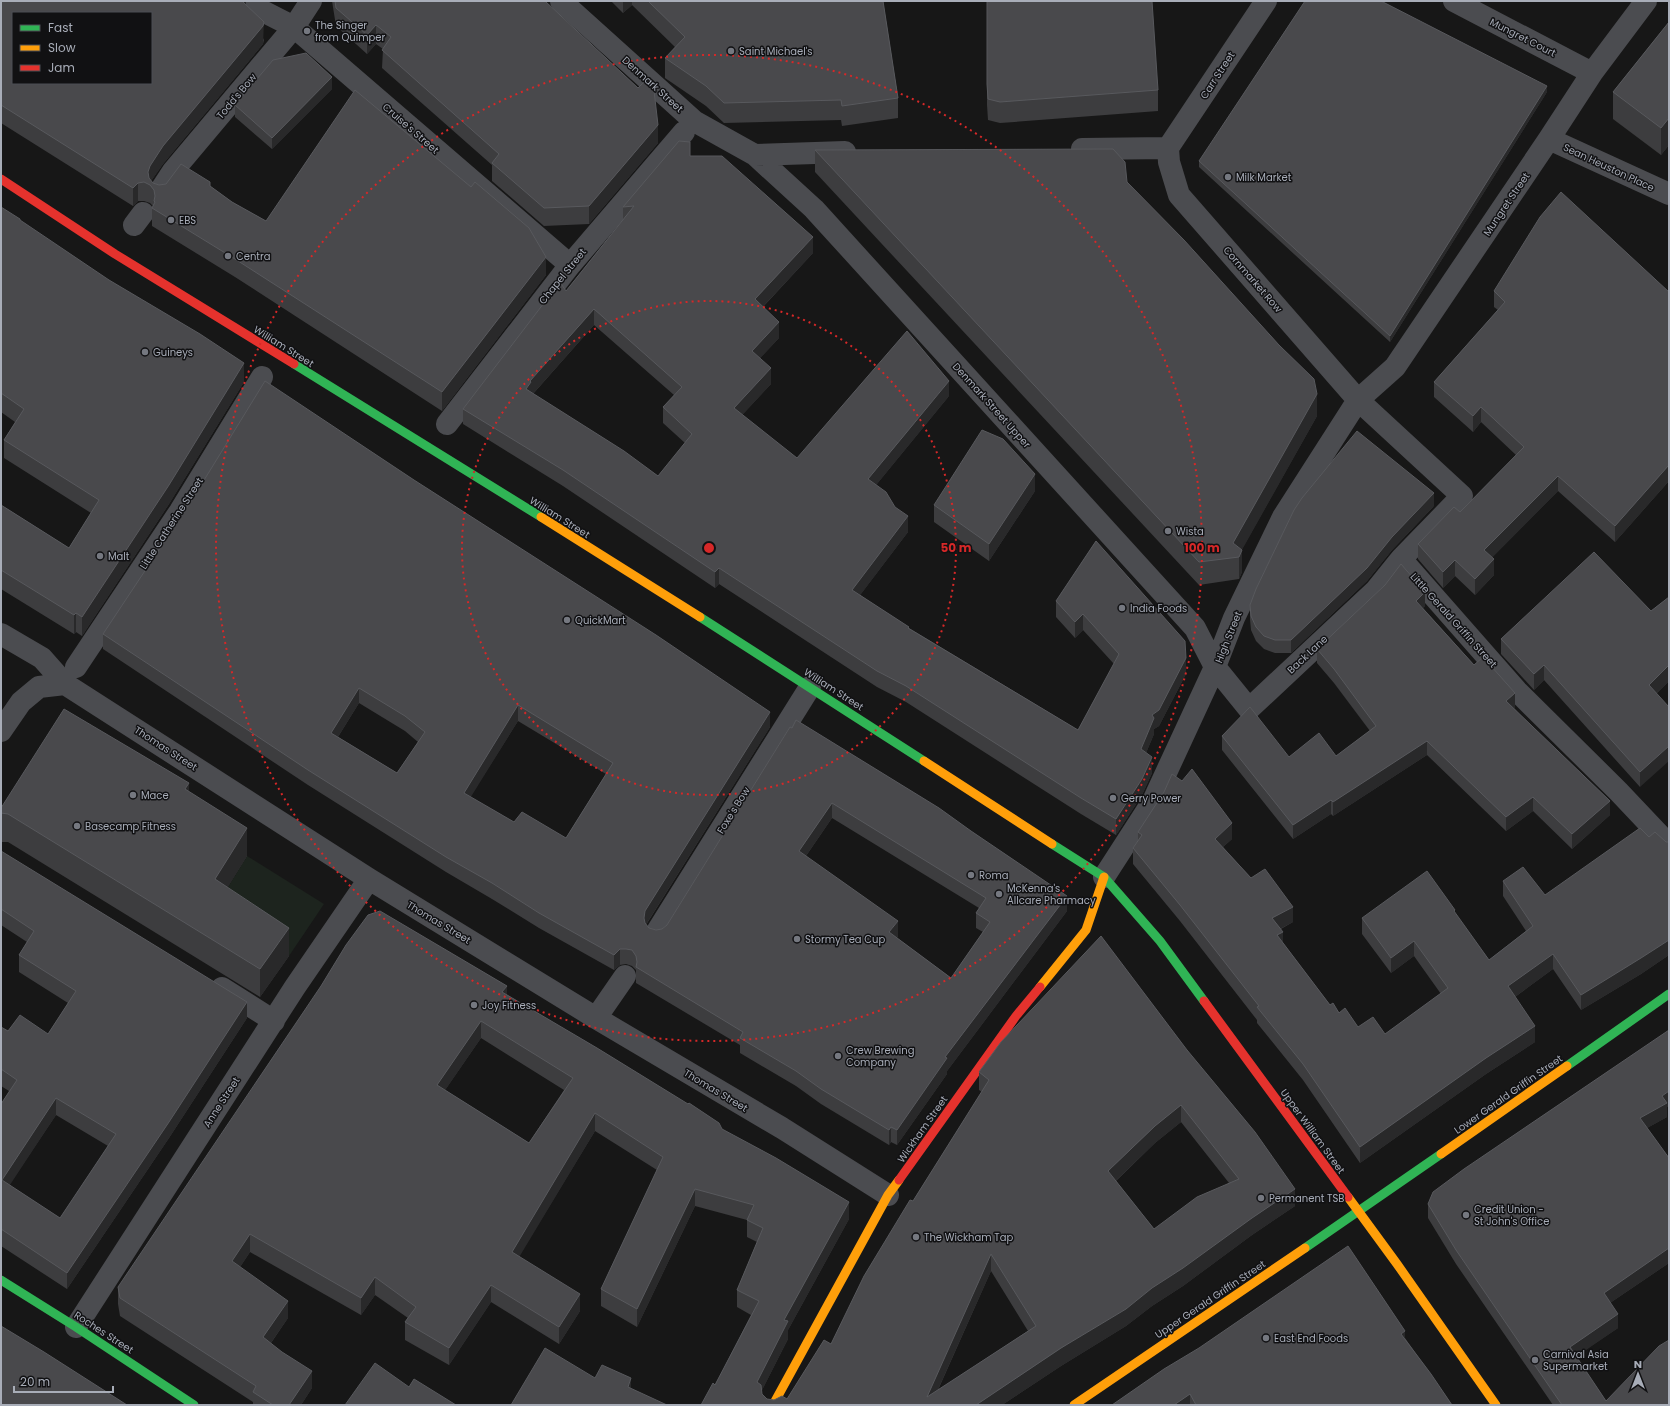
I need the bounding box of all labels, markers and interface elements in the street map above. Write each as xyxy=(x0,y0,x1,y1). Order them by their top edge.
legend xyxy=(12,12,152,84)
street label: Mungret Court xyxy=(1487,14,1559,61)
place label: The Singer from Quimper xyxy=(315,18,385,45)
text: Fast xyxy=(48,19,73,36)
marker: The Singer from Quimper xyxy=(302,26,312,36)
text: Slow xyxy=(48,39,76,56)
place label: Saint Michael's xyxy=(739,44,813,59)
marker: Saint Michael's xyxy=(726,46,736,56)
street label: Carr Street xyxy=(1196,48,1239,102)
street label: Denmark Street xyxy=(619,53,687,116)
text: Jam xyxy=(48,59,75,76)
street label: Todd's Bow xyxy=(213,70,260,122)
street label: Cruise's Street xyxy=(379,100,442,157)
street label: Sean Heuston Place xyxy=(1561,140,1657,195)
street label: Mungret Street xyxy=(1480,169,1533,239)
place label: Milk Market xyxy=(1236,170,1292,185)
marker: Milk Market xyxy=(1223,172,1233,182)
place label: EBS xyxy=(179,213,196,228)
marker: EBS xyxy=(166,215,176,225)
street label: Cornmarket Row xyxy=(1220,243,1286,316)
street label: Chapel Street xyxy=(535,245,590,308)
place label: Centra xyxy=(236,249,270,264)
marker: Centra xyxy=(223,251,233,261)
street label: William Street xyxy=(251,322,317,371)
place label: Guineys xyxy=(153,345,193,360)
marker: Guineys xyxy=(140,347,150,357)
street label: Denmark Street Upper xyxy=(949,359,1034,452)
street label: Little Catherine Street xyxy=(136,474,207,572)
street label: William Street xyxy=(527,493,593,542)
place label: Wista xyxy=(1176,524,1204,539)
marker: Wista xyxy=(1163,526,1173,536)
text: 50 m xyxy=(941,539,972,556)
text: 100 m xyxy=(1184,539,1220,556)
centre of rings xyxy=(702,541,716,555)
place label: Malt xyxy=(108,549,130,564)
marker: Malt xyxy=(95,551,105,561)
street label: Little Gerald Griffin Street xyxy=(1407,570,1501,671)
place label: India Foods xyxy=(1130,601,1187,616)
marker: India Foods xyxy=(1117,603,1127,613)
street label: High Street xyxy=(1211,609,1246,665)
place label: QuickMart xyxy=(575,613,626,628)
marker: QuickMart xyxy=(562,615,572,625)
street label: Back Lane xyxy=(1284,632,1331,677)
street label: William Street xyxy=(801,664,867,715)
street label: Thomas Street xyxy=(131,722,200,775)
street label: Foxe's Bow xyxy=(713,783,754,837)
place label: Mace xyxy=(141,788,169,803)
marker: Mace xyxy=(128,790,138,800)
place label: Gerry Power xyxy=(1121,791,1181,806)
marker: Gerry Power xyxy=(1108,793,1118,803)
place label: Basecamp Fitness xyxy=(85,819,176,834)
marker: Basecamp Fitness xyxy=(72,821,82,831)
place label: Roma xyxy=(979,868,1009,883)
marker: Roma xyxy=(966,870,976,880)
place label: McKenna's Allcare Pharmacy xyxy=(1007,881,1096,908)
marker: McKenna's Allcare Pharmacy xyxy=(994,889,1004,899)
street label: Thomas Street xyxy=(404,897,474,948)
place label: Stormy Tea Cup xyxy=(805,932,885,947)
marker: Stormy Tea Cup xyxy=(792,934,802,944)
place label: Joy Fitness xyxy=(482,998,536,1013)
marker: Joy Fitness xyxy=(469,1000,479,1010)
place label: Crew Brewing Company xyxy=(846,1043,914,1070)
marker: Crew Brewing Company xyxy=(833,1051,843,1061)
street label: Lower Gerald Griffin Street xyxy=(1451,1051,1566,1138)
street label: Thomas Street xyxy=(681,1065,751,1116)
street label: Anne Street xyxy=(199,1074,244,1131)
street label: Upper William Street xyxy=(1277,1086,1349,1177)
street label: Wickham Street xyxy=(894,1092,951,1166)
place label: Permanent TSB xyxy=(1269,1191,1345,1206)
marker: Permanent TSB xyxy=(1256,1193,1266,1203)
place label: Credit Union - St John's Office xyxy=(1474,1202,1549,1229)
marker: Credit Union - St John's Office xyxy=(1461,1210,1471,1220)
place label: The Wickham Tap xyxy=(924,1230,1013,1245)
marker: The Wickham Tap xyxy=(911,1232,921,1242)
street label: Upper Gerald Griffin Street xyxy=(1152,1256,1269,1342)
street label: Roches Street xyxy=(71,1308,137,1358)
place label: East End Foods xyxy=(1274,1331,1348,1346)
marker: East End Foods xyxy=(1261,1333,1271,1343)
place label: Carnival Asia Supermarket xyxy=(1543,1347,1609,1374)
north arrow xyxy=(1618,1354,1658,1394)
marker: Carnival Asia Supermarket xyxy=(1530,1355,1540,1365)
text: N xyxy=(1634,1356,1642,1372)
scale bar xyxy=(14,1368,113,1394)
text: 20 m xyxy=(20,1373,50,1390)

